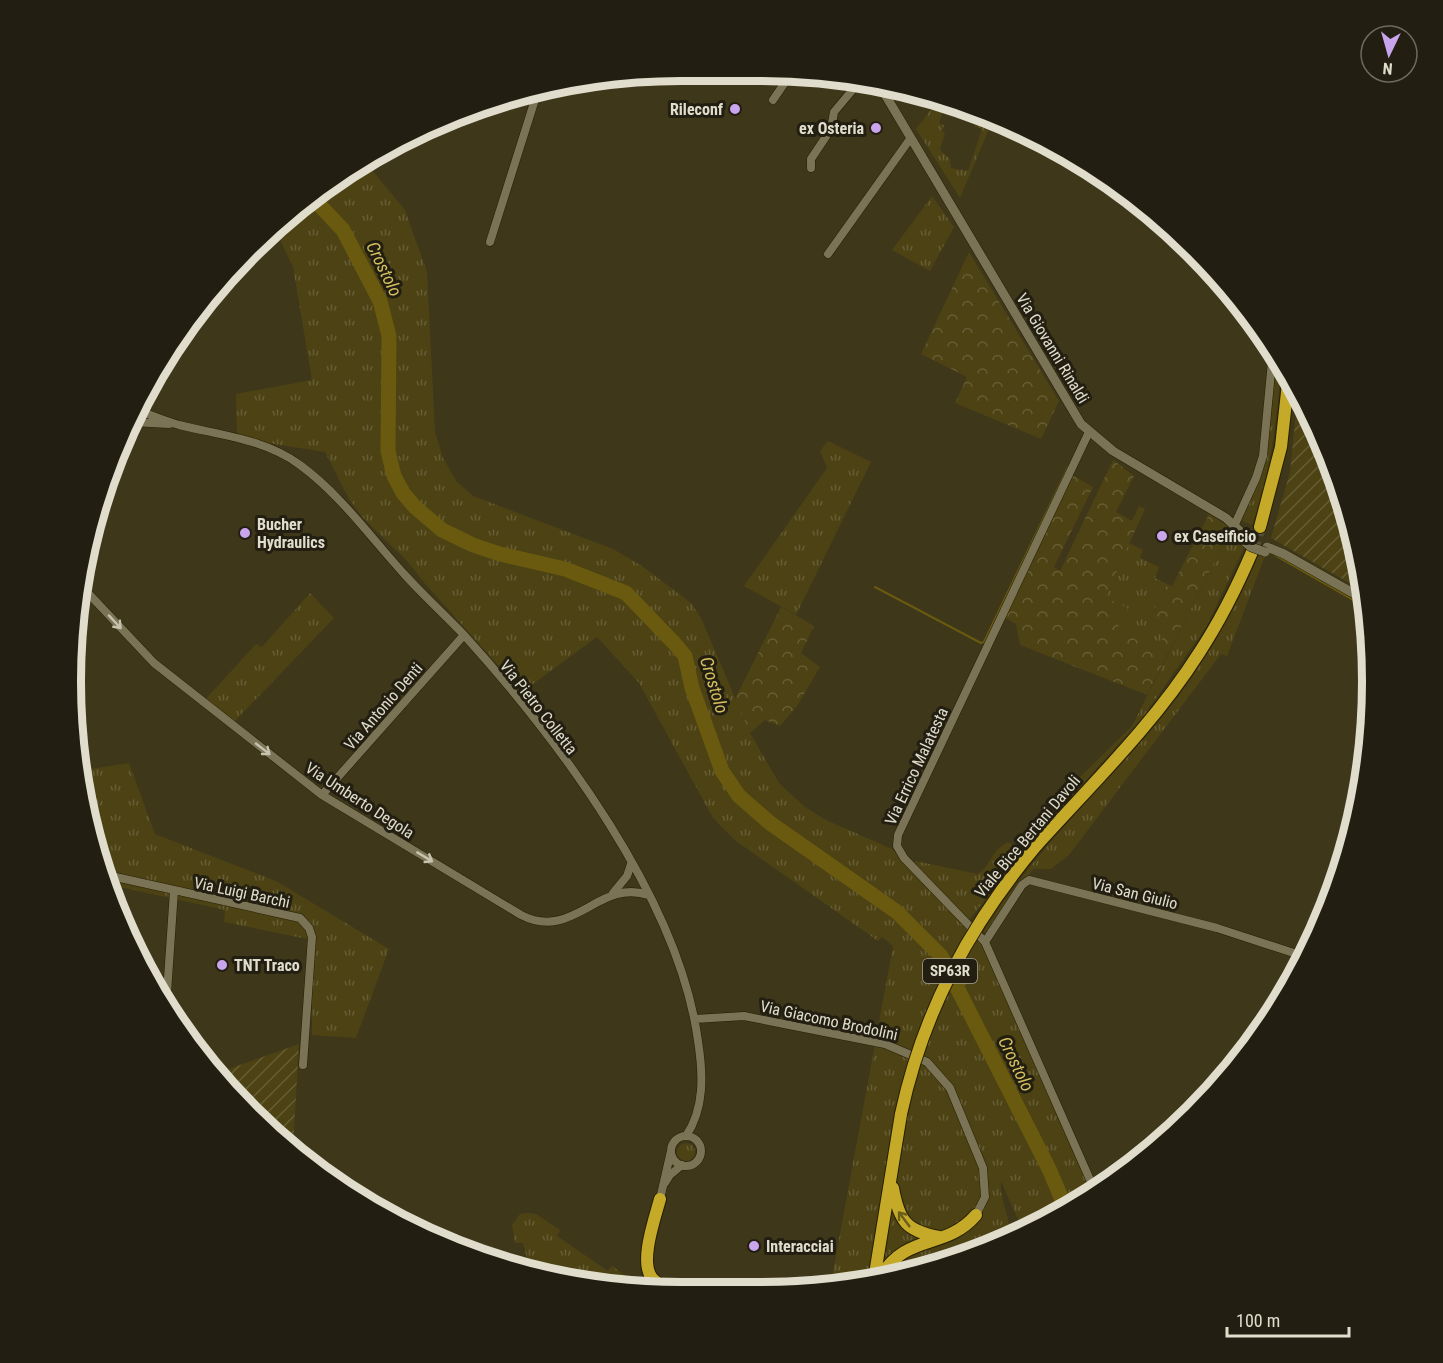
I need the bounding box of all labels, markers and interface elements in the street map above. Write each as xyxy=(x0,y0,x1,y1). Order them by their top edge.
north arrow xyxy=(1359,24,1419,84)
text: N xyxy=(1382,59,1393,78)
place label: Rileconf xyxy=(670,100,724,119)
marker: Rileconf xyxy=(728,102,742,116)
place label: ex Osteria xyxy=(799,119,864,138)
marker: ex Osteria xyxy=(869,121,883,135)
water label: Crostolo xyxy=(362,238,407,300)
street label: Via Giovanni Rinaldi xyxy=(1012,290,1093,407)
place label: Bucher Hydraulics xyxy=(257,515,325,552)
marker: Bucher Hydraulics xyxy=(238,526,252,540)
place label: ex Caseificio xyxy=(1174,527,1256,546)
marker: ex Caseificio xyxy=(1155,529,1169,543)
one-way arrow xyxy=(108,614,122,629)
water label: Crostolo xyxy=(696,654,733,716)
street label: Via Pietro Colletta xyxy=(496,656,581,758)
street label: Via Antonio Denti xyxy=(340,659,426,754)
street label: Via Errico Malatesta xyxy=(881,704,952,828)
one-way arrow xyxy=(255,742,271,755)
street label: Via Umberto Degola xyxy=(302,758,418,843)
street label: Viale Bice Bertani Davoli xyxy=(971,771,1084,901)
one-way arrow xyxy=(416,851,433,863)
street label: Via Luigi Barchi xyxy=(192,873,292,912)
street label: Via San Giulio xyxy=(1090,874,1180,913)
place label: TNT Traco xyxy=(234,956,300,975)
marker: TNT Traco xyxy=(215,958,229,972)
road number: SP63R xyxy=(923,959,977,983)
street label: Via Giacomo Brodolini xyxy=(758,997,899,1044)
water label: Crostolo xyxy=(994,1033,1039,1095)
one-way arrow xyxy=(898,1212,910,1228)
place label: Interacciai xyxy=(766,1237,834,1256)
marker: Interacciai xyxy=(747,1239,761,1253)
scale bar xyxy=(1227,1300,1348,1338)
text: 100 m xyxy=(1236,1310,1280,1331)

